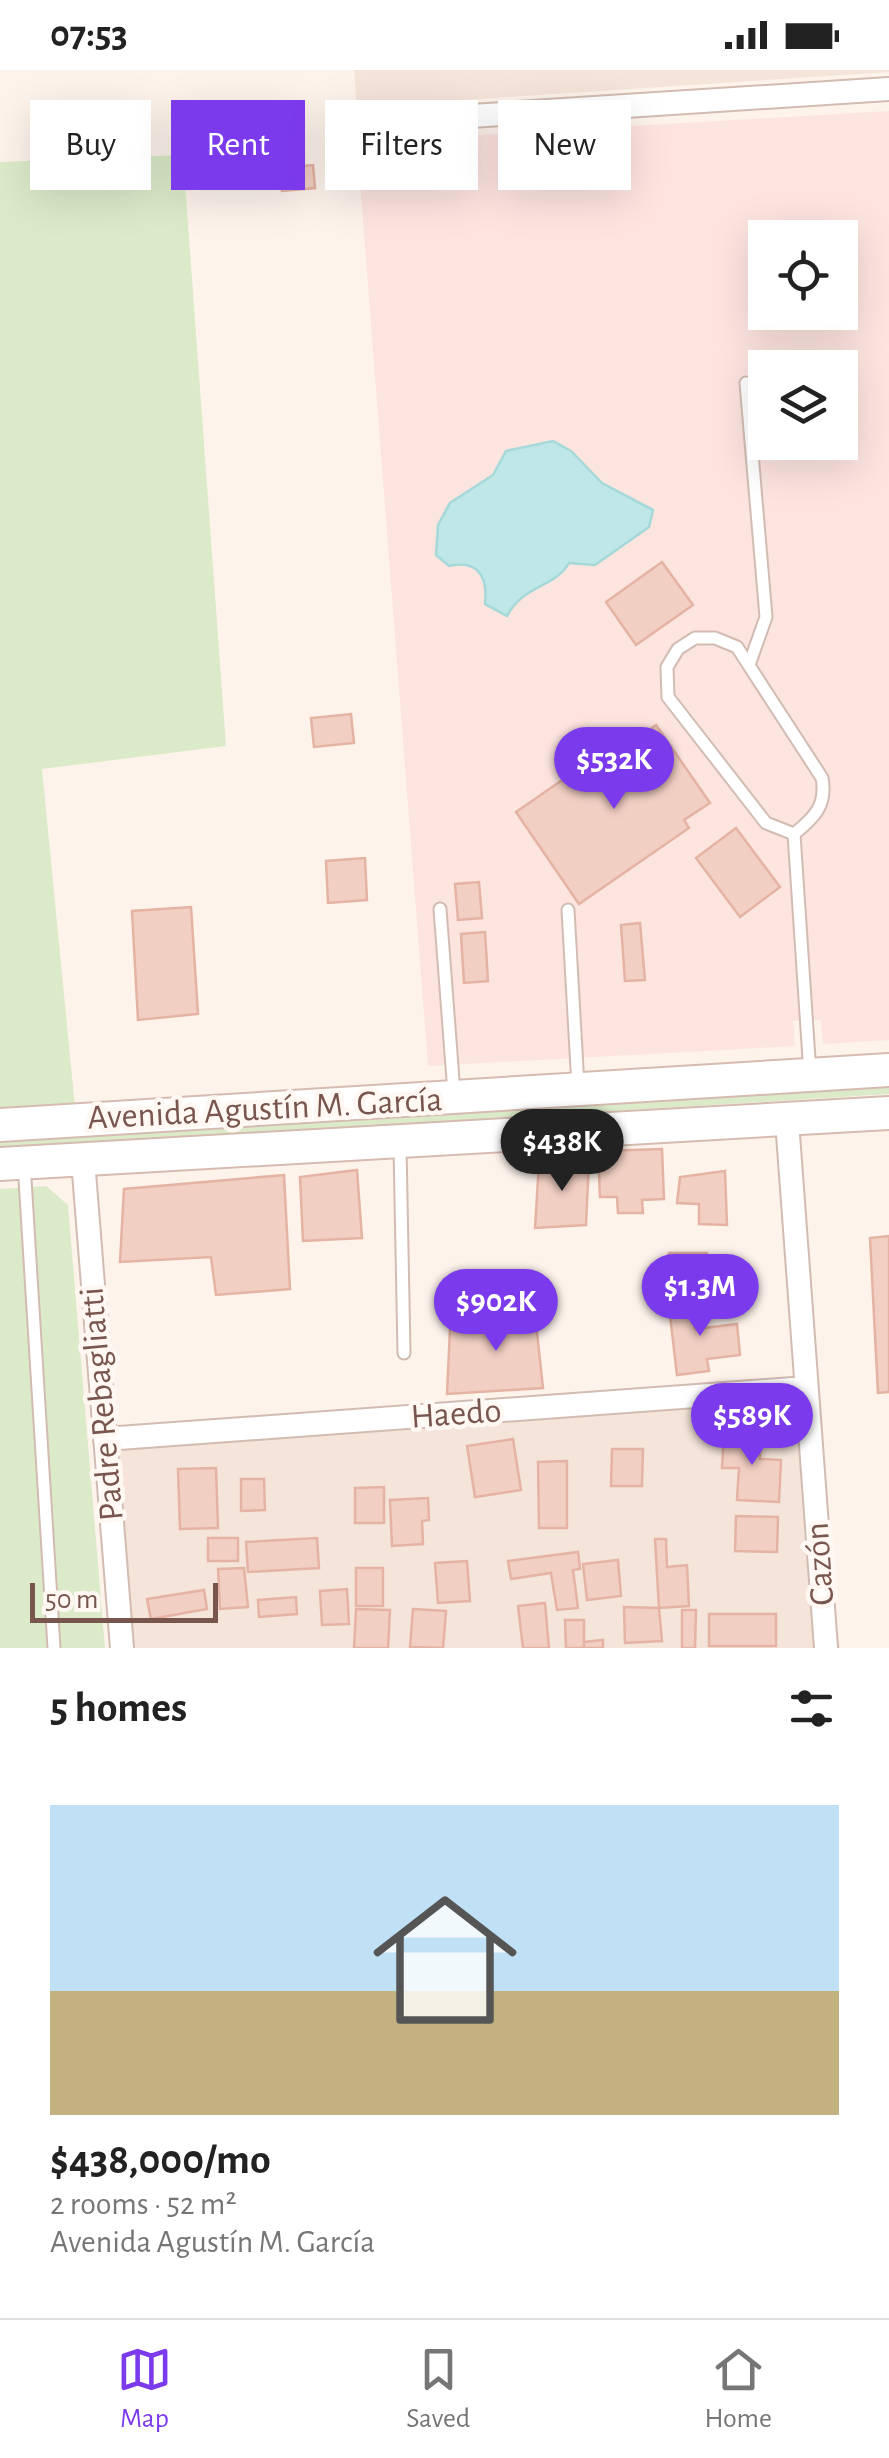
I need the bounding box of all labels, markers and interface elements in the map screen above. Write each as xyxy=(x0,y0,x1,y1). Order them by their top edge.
text: 07:53 xyxy=(50,16,128,54)
chip: Buy xyxy=(30,100,151,190)
chip: Rent xyxy=(171,100,305,190)
chip: Filters xyxy=(325,100,478,190)
chip: New xyxy=(498,100,631,190)
map controls xyxy=(748,220,858,460)
button: locate xyxy=(748,220,858,330)
button: layers xyxy=(748,350,858,460)
pin: $532K xyxy=(544,727,684,812)
text: $532K xyxy=(576,743,652,775)
street label: Avenida Agustín M. García xyxy=(87,1082,443,1136)
pin: $438K xyxy=(492,1109,632,1194)
text: $438K xyxy=(523,1125,601,1157)
pin: $1.3M xyxy=(630,1254,770,1339)
pin: $902K xyxy=(426,1269,566,1354)
text: $1.3M xyxy=(664,1270,736,1302)
text: $902K xyxy=(456,1285,536,1317)
street label: Padre Rebagliatti xyxy=(74,1286,130,1522)
pin: $589K xyxy=(682,1383,822,1468)
street label: Haedo xyxy=(409,1393,503,1435)
text: $589K xyxy=(713,1399,791,1431)
street label: Cazón xyxy=(800,1521,840,1607)
scale bar xyxy=(30,1578,218,1622)
text: 50 m xyxy=(45,1586,99,1614)
icon: filters xyxy=(784,1681,839,1736)
text: 5 homes xyxy=(50,1687,187,1729)
icon: home xyxy=(355,1870,535,2050)
text: $438,000/mo xyxy=(50,2139,271,2181)
text: 2 rooms · 52 m² xyxy=(50,2188,237,2220)
text: Avenida Agustín M. García xyxy=(50,2226,375,2258)
tab: Map xyxy=(117,2342,172,2436)
tab: Saved xyxy=(406,2342,470,2436)
tab: Home xyxy=(705,2342,772,2436)

